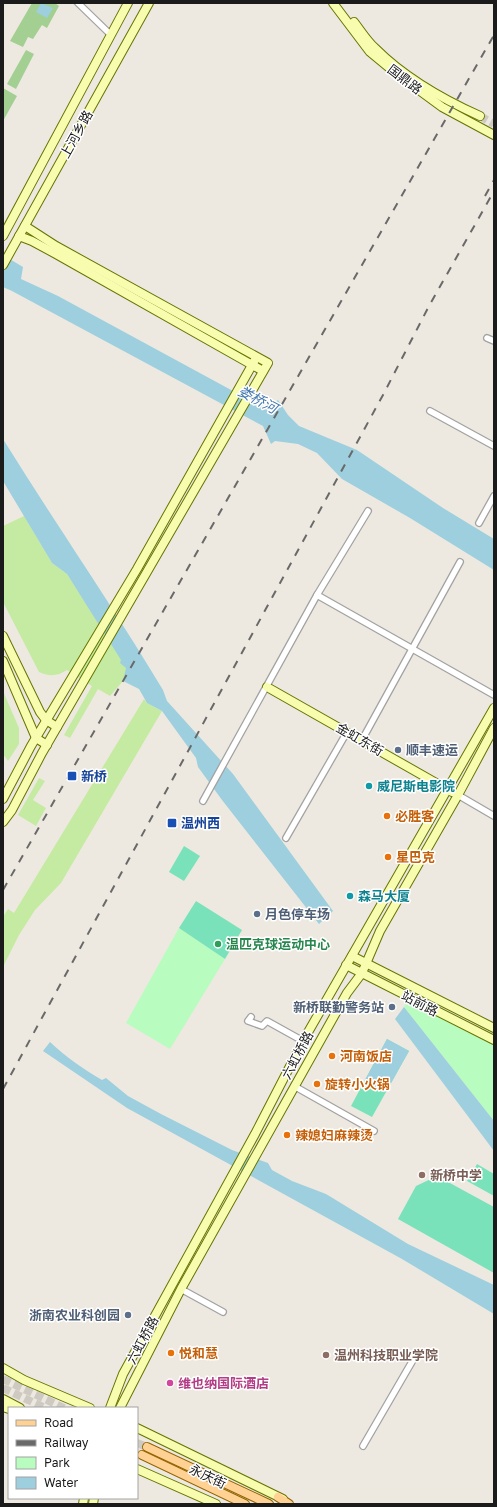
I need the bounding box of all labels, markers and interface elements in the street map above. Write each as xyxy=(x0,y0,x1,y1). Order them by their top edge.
street label: 国鼎路 xyxy=(385,61,425,97)
street label: 上河乡路 xyxy=(56,107,96,161)
water label: 娄桥河 xyxy=(235,382,283,418)
street label: 金虹东街 xyxy=(333,719,387,759)
place label: 顺丰速运 xyxy=(406,742,458,758)
marker: 顺丰速运 xyxy=(393,745,403,755)
place label: 新桥 xyxy=(81,768,107,784)
marker: 新桥 xyxy=(66,770,78,782)
place label: 威尼斯电影院 xyxy=(377,778,455,794)
marker: 威尼斯电影院 xyxy=(364,781,374,791)
place label: 必胜客 xyxy=(395,808,434,824)
marker: 必胜客 xyxy=(382,811,392,821)
place label: 温州西 xyxy=(181,815,220,831)
marker: 温州西 xyxy=(166,817,178,829)
place label: 星巴克 xyxy=(396,849,435,865)
marker: 星巴克 xyxy=(383,852,393,862)
place label: 森马大厦 xyxy=(358,888,410,904)
marker: 森马大厦 xyxy=(345,891,355,901)
place label: 月色停车场 xyxy=(265,906,330,922)
marker: 月色停车场 xyxy=(252,909,262,919)
place label: 温匹克球运动中心 xyxy=(226,936,330,952)
marker: 温匹克球运动中心 xyxy=(213,939,223,949)
street label: 站前路 xyxy=(399,987,441,1019)
place label: 新桥联勤警务站 xyxy=(293,999,384,1015)
marker: 新桥联勤警务站 xyxy=(387,1002,397,1012)
street label: 六虹桥路 xyxy=(278,1028,316,1082)
place label: 河南饭店 xyxy=(340,1048,392,1064)
marker: 河南饭店 xyxy=(327,1051,337,1061)
place label: 旋转小火锅 xyxy=(325,1076,390,1092)
marker: 旋转小火锅 xyxy=(312,1079,322,1089)
place label: 辣媳妇麻辣烫 xyxy=(295,1127,373,1143)
marker: 辣媳妇麻辣烫 xyxy=(282,1130,292,1140)
place label: 新桥中学 xyxy=(430,1167,482,1183)
marker: 新桥中学 xyxy=(417,1170,427,1180)
place label: 浙南农业科创园 xyxy=(29,1307,120,1323)
marker: 浙南农业科创园 xyxy=(123,1310,133,1320)
street label: 六虹桥路 xyxy=(123,1313,161,1367)
place label: 悦和慧 xyxy=(179,1345,218,1361)
place label: 温州科技职业学院 xyxy=(334,1347,438,1363)
marker: 悦和慧 xyxy=(166,1348,176,1358)
marker: 温州科技职业学院 xyxy=(321,1350,331,1360)
place label: 维也纳国际酒店 xyxy=(178,1375,269,1391)
marker: 维也纳国际酒店 xyxy=(165,1378,175,1388)
legend xyxy=(8,1407,138,1499)
text: Road xyxy=(44,1415,73,1430)
text: Railway xyxy=(44,1435,89,1450)
text: Park xyxy=(44,1455,70,1470)
street label: 永庆街 xyxy=(187,1461,229,1491)
text: Water xyxy=(44,1475,78,1490)

